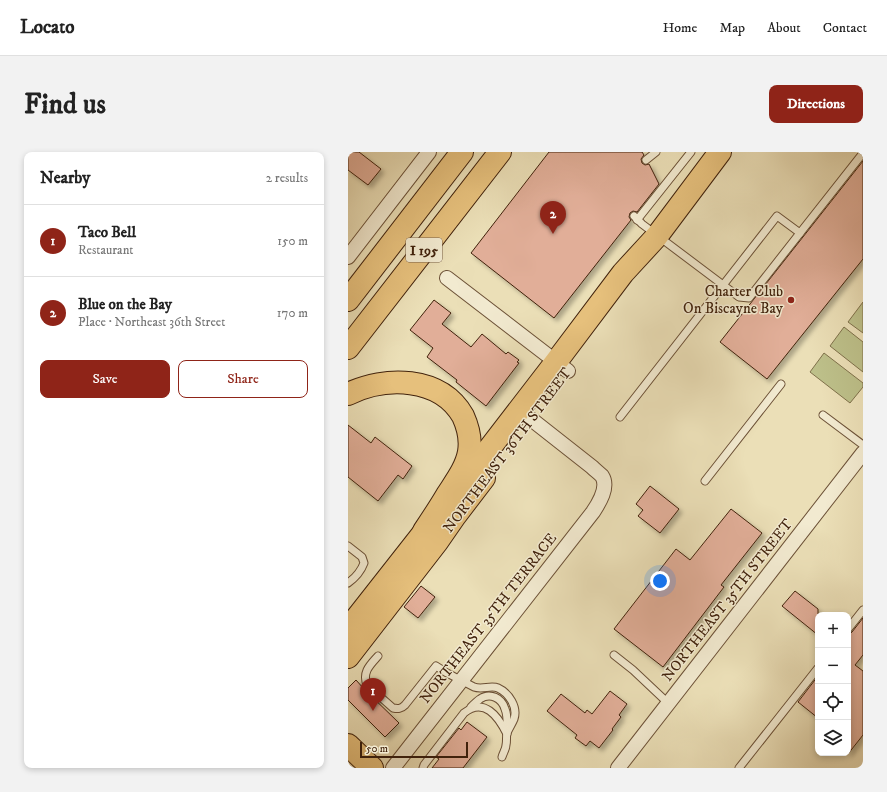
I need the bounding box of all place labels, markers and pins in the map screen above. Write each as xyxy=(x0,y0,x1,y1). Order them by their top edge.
pin: 2 xyxy=(540,201,566,234)
place label: Charter Club On Biscayne Bay xyxy=(683,282,784,318)
marker: Charter Club On Biscayne Bay xyxy=(786,295,796,305)
pin: 1 xyxy=(360,678,386,711)

